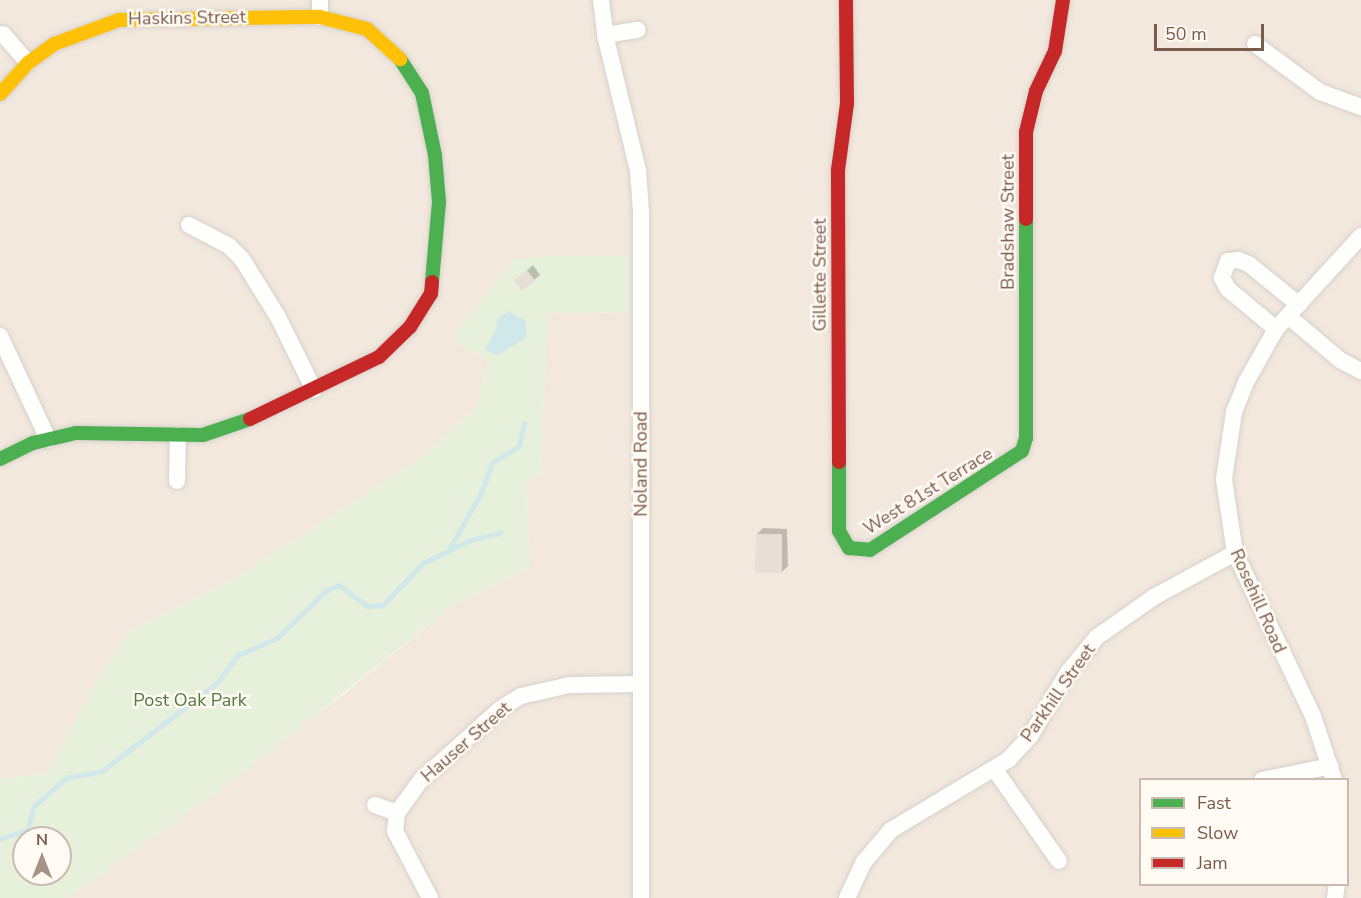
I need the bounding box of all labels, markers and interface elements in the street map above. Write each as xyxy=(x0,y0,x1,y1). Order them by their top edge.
street label: Haskins Street xyxy=(128,6,246,30)
scale bar xyxy=(1157,12,1266,50)
text: 50 m xyxy=(1165,22,1207,46)
street label: Bradshaw Street xyxy=(997,154,1019,290)
street label: Gillette Street xyxy=(809,219,831,331)
street label: Noland Road xyxy=(630,411,652,517)
street label: West 81st Terrace xyxy=(860,443,996,539)
street label: Rosehill Road xyxy=(1225,546,1291,656)
street label: Parkhill Street xyxy=(1016,640,1100,746)
park label: Post Oak Park xyxy=(133,689,247,711)
street label: Hauser Street xyxy=(417,697,515,787)
legend xyxy=(1139,778,1349,886)
text: Fast xyxy=(1197,791,1231,815)
text: Slow xyxy=(1197,821,1238,845)
north arrow xyxy=(12,826,72,886)
text: N xyxy=(36,829,48,851)
text: Jam xyxy=(1197,851,1228,875)

